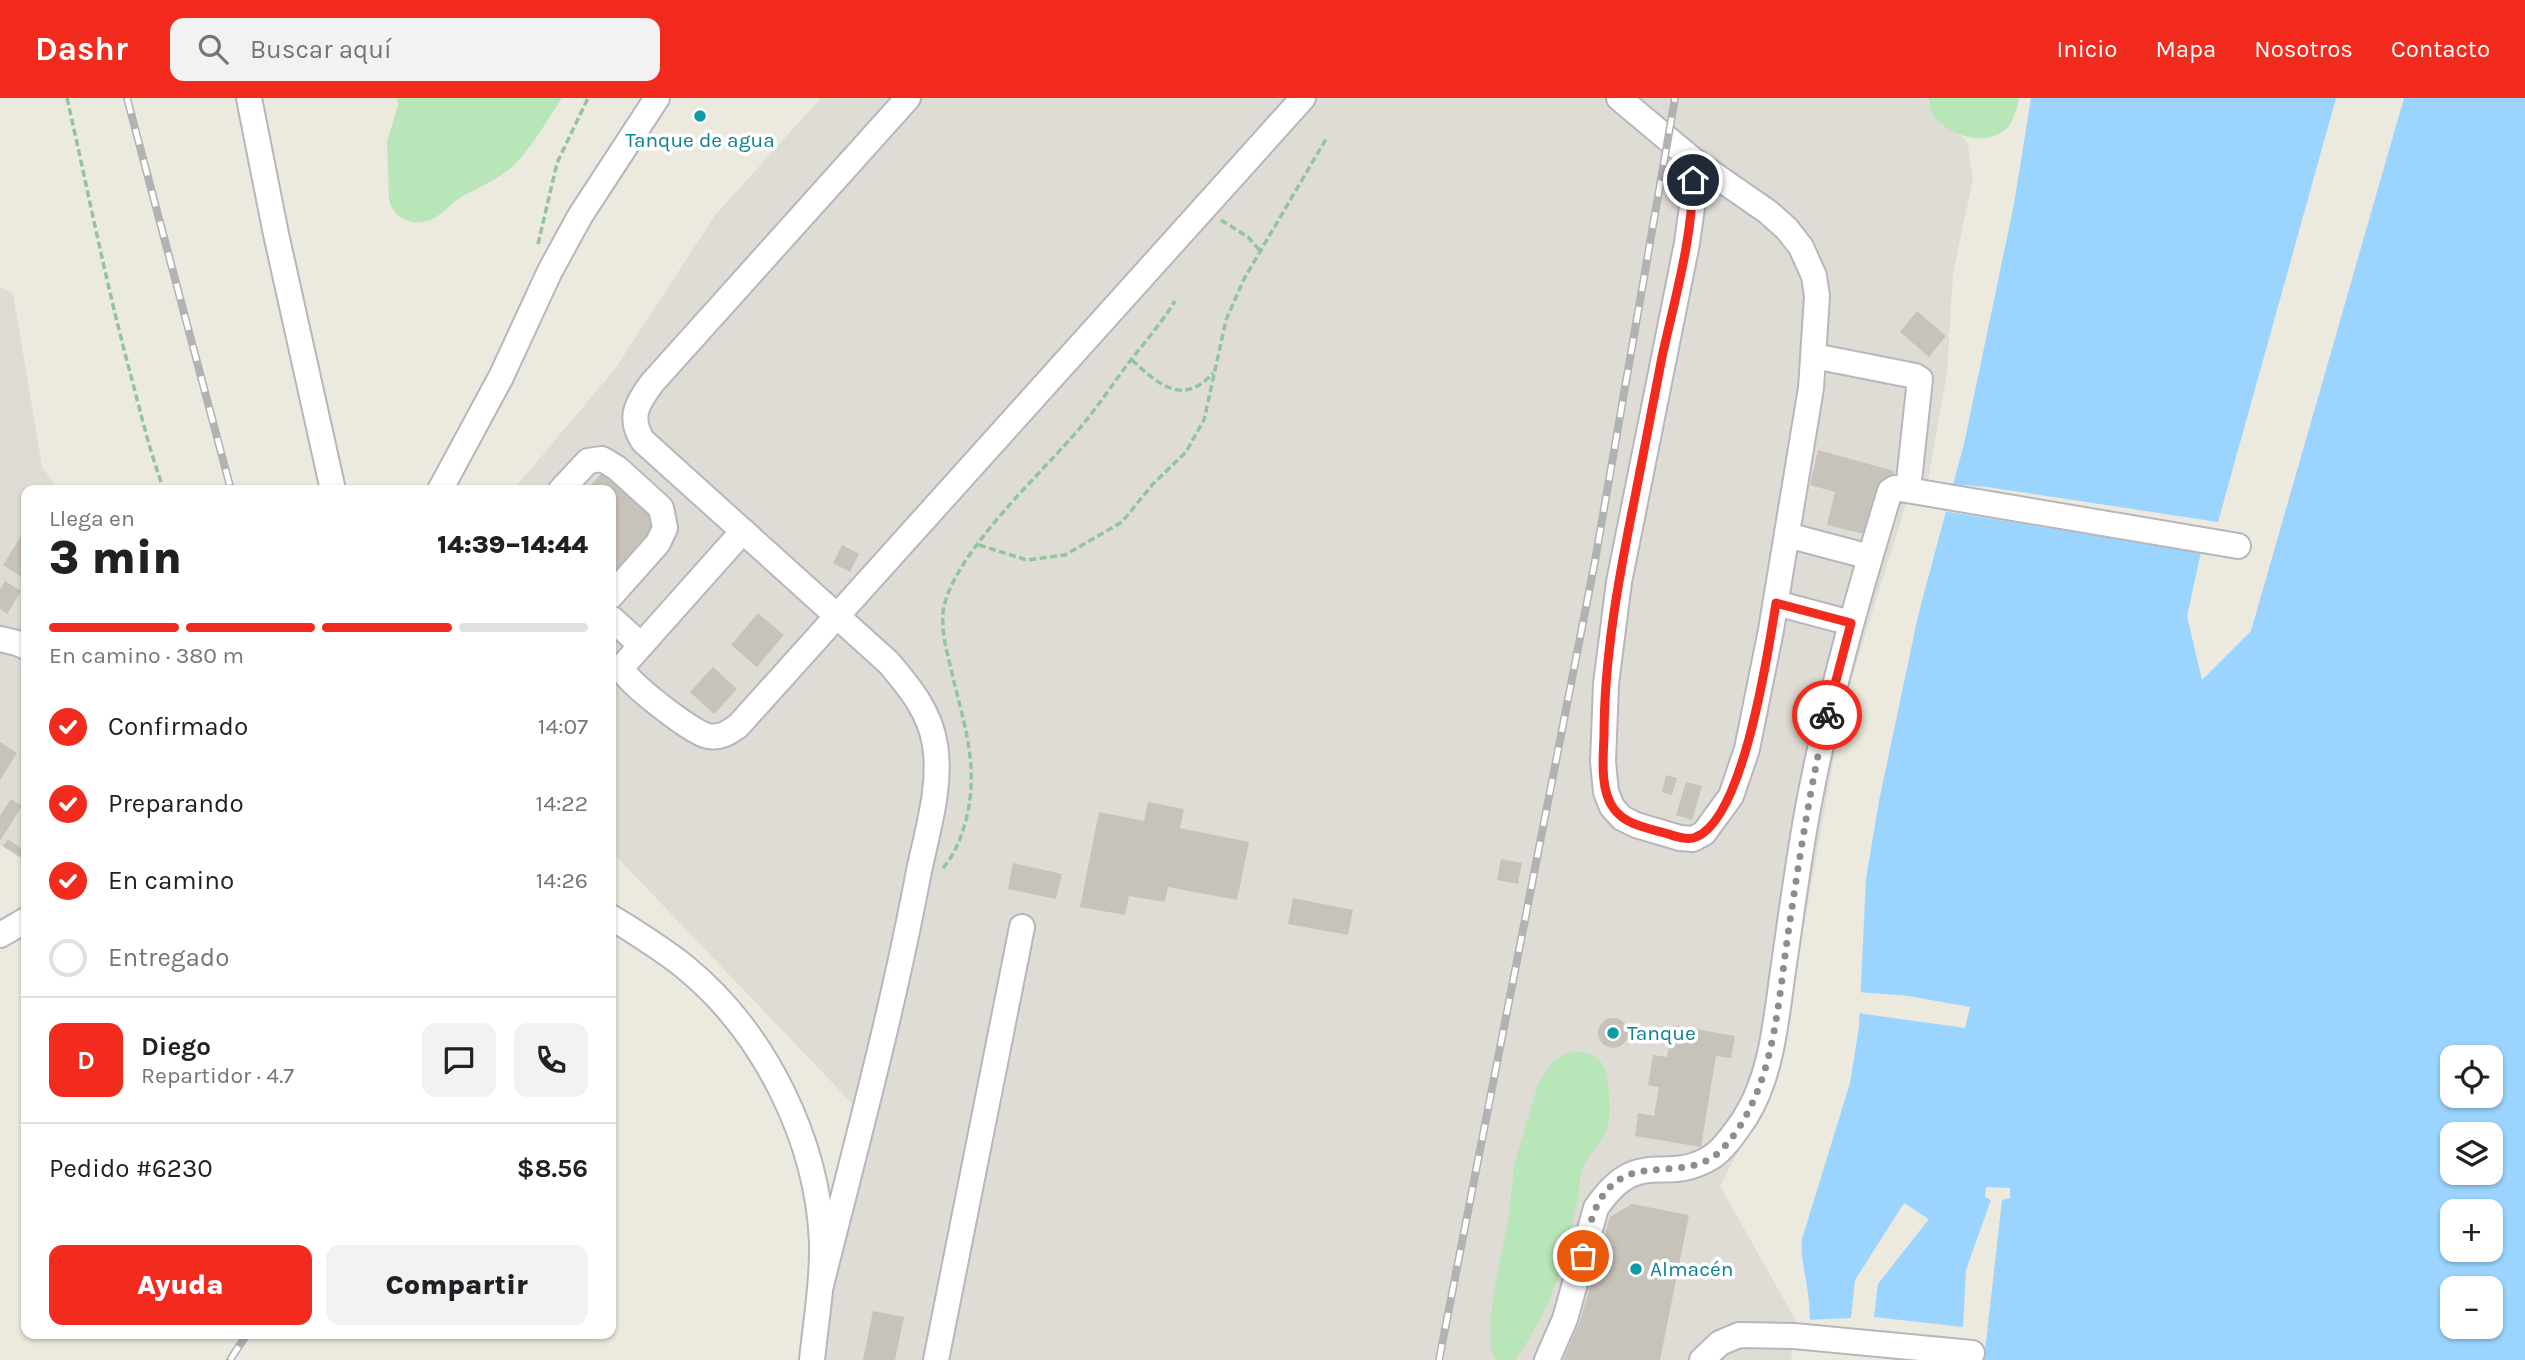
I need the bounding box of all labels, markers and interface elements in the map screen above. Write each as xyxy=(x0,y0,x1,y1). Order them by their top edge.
search box xyxy=(170,18,660,81)
text: Dashr xyxy=(35,30,128,68)
icon: search xyxy=(194,30,232,68)
text: Buscar aquí xyxy=(250,34,392,65)
text: Inicio xyxy=(2056,35,2117,63)
text: Mapa xyxy=(2155,35,2216,63)
text: Nosotros xyxy=(2254,35,2353,63)
text: Contacto xyxy=(2391,35,2490,63)
marker: Tanque de agua xyxy=(692,108,708,124)
place label: Tanque de agua xyxy=(625,128,775,152)
pin xyxy=(1663,150,1723,210)
icon: home xyxy=(1674,161,1712,199)
text: Llega en xyxy=(49,505,135,532)
text: 14:39–14:44 xyxy=(437,529,588,560)
text: 3 min xyxy=(49,531,182,585)
text: En camino · 380 m xyxy=(49,642,244,669)
courier xyxy=(1792,680,1862,750)
icon: bike xyxy=(1808,696,1846,734)
icon: check xyxy=(49,708,87,746)
text: Confirmado xyxy=(108,711,248,742)
text: 14:07 xyxy=(538,713,588,740)
icon: check xyxy=(49,785,87,823)
text: Preparando xyxy=(108,788,244,819)
text: 14:22 xyxy=(536,790,588,817)
icon: check xyxy=(49,862,87,900)
text: En camino xyxy=(108,865,234,896)
text: 14:26 xyxy=(536,867,588,894)
text: Entregado xyxy=(108,942,229,973)
place label: Tanque xyxy=(1627,1021,1696,1045)
button: chat xyxy=(422,1023,496,1097)
button: phone xyxy=(514,1023,588,1097)
marker: Tanque xyxy=(1605,1025,1621,1041)
text: Diego xyxy=(141,1031,211,1062)
text: D xyxy=(77,1045,95,1076)
map controls xyxy=(2440,1045,2503,1339)
button: locate xyxy=(2440,1045,2503,1108)
text: Repartidor · 4.7 xyxy=(141,1062,294,1089)
button: layers xyxy=(2440,1122,2503,1185)
text: Pedido #6230 xyxy=(49,1153,213,1184)
text: $8.56 xyxy=(517,1153,588,1184)
button: + xyxy=(2440,1199,2503,1262)
pin xyxy=(1553,1226,1613,1286)
icon: bag xyxy=(1564,1237,1602,1275)
button: Ayuda xyxy=(49,1245,312,1325)
button: Compartir xyxy=(326,1245,588,1325)
place label: Almacén xyxy=(1650,1257,1733,1281)
marker: Almacén xyxy=(1628,1261,1644,1277)
button: − xyxy=(2440,1276,2503,1339)

